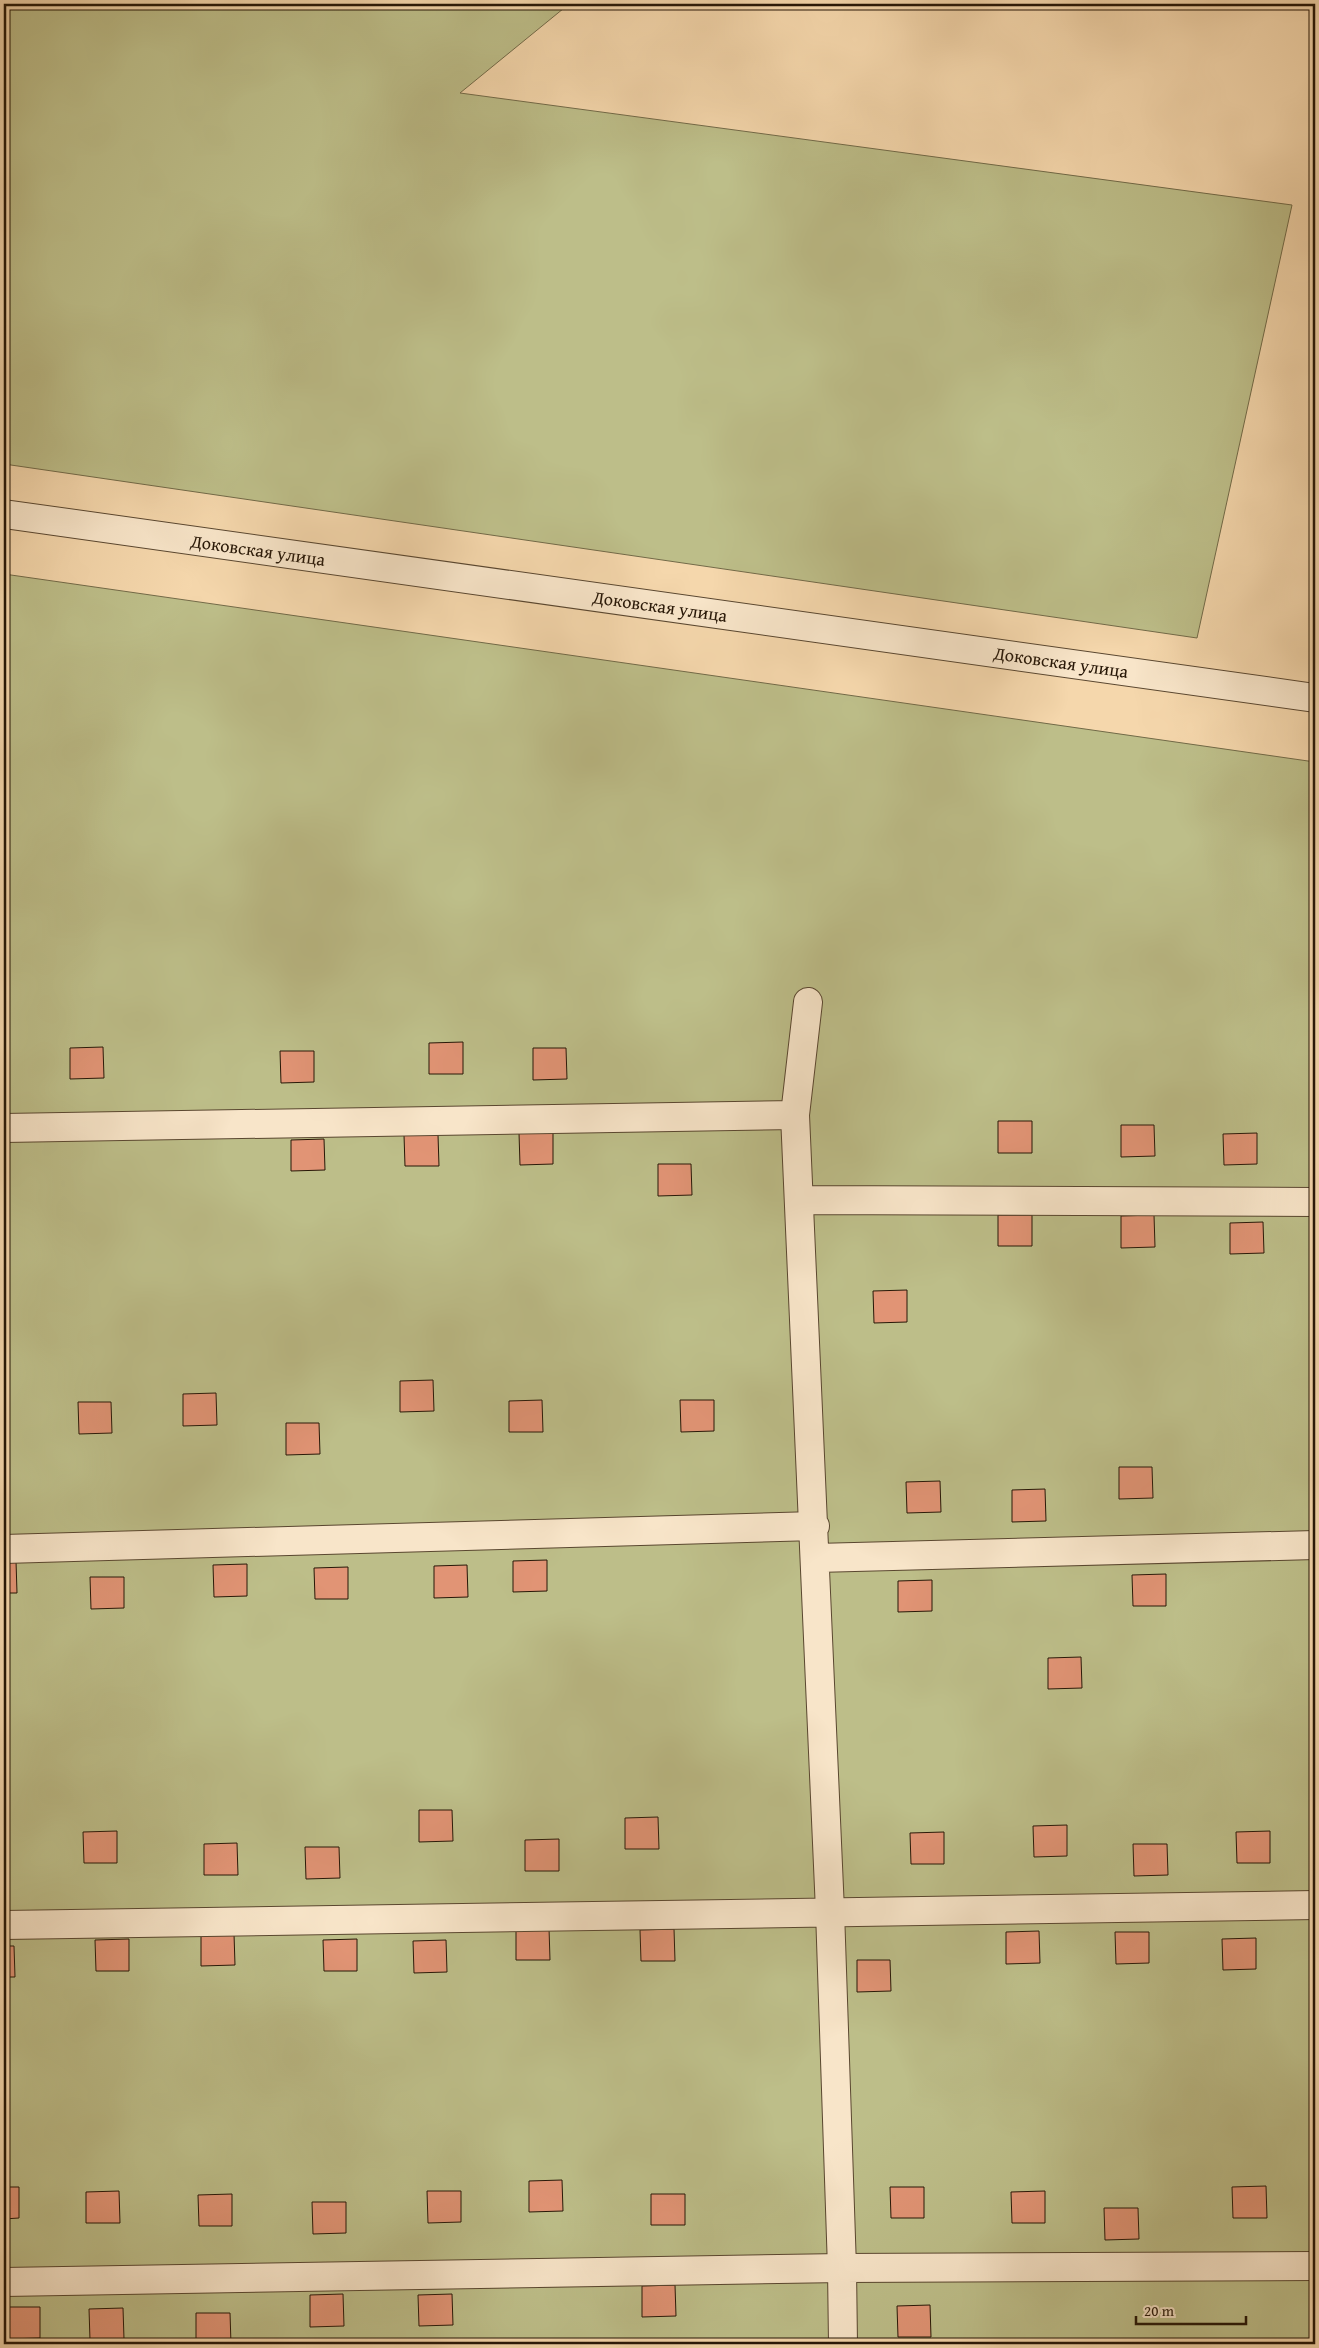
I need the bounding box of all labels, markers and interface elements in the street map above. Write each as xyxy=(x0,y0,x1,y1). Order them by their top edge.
street label: Доковская улица xyxy=(188,527,327,573)
street label: Доковская улица xyxy=(590,583,729,629)
street label: Доковская улица xyxy=(991,639,1130,685)
scale bar xyxy=(1136,2293,1246,2325)
text: 20 m xyxy=(1144,2300,1175,2321)

